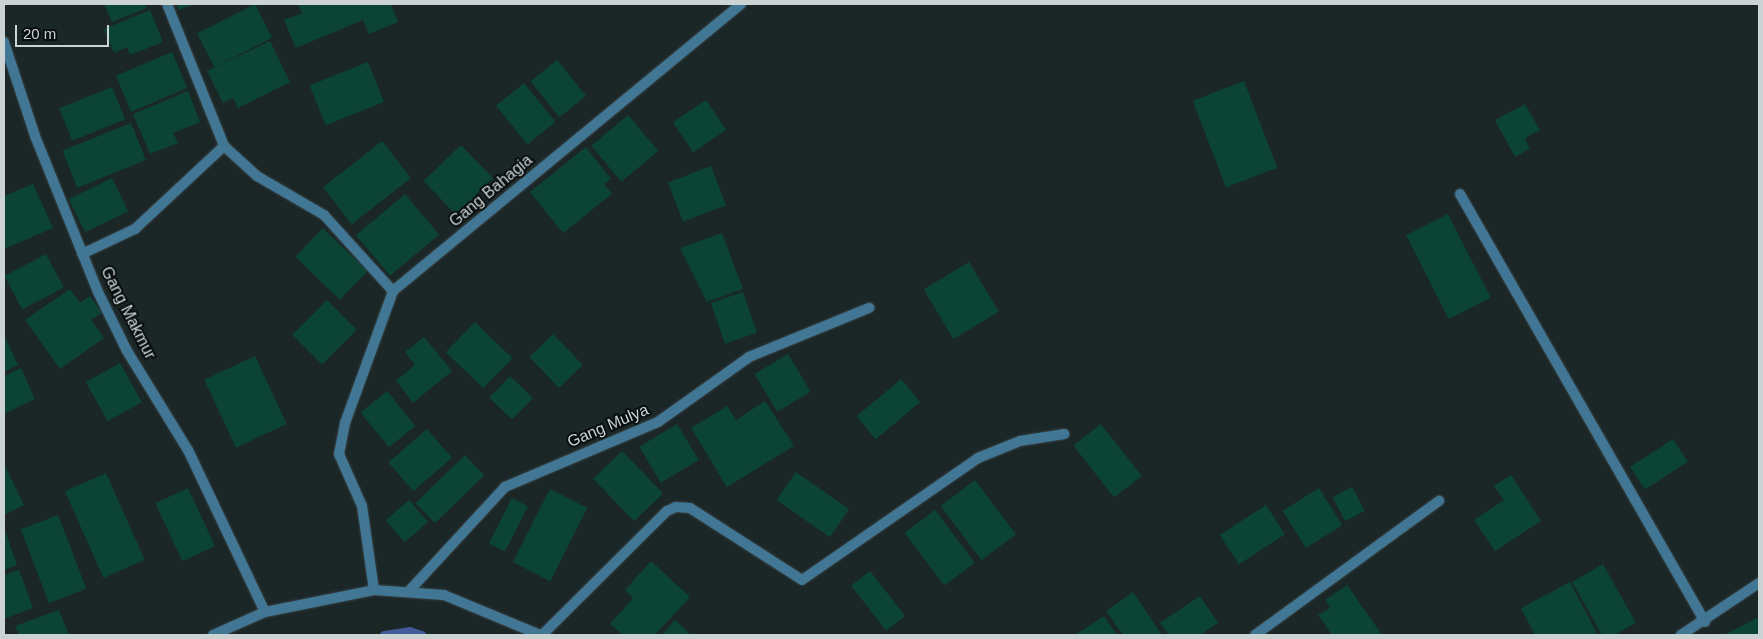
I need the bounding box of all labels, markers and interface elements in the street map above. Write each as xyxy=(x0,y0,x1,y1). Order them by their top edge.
scale bar xyxy=(18,15,111,47)
text: 20 m xyxy=(23,25,56,42)
street label: Gang Bahagia xyxy=(446,151,536,231)
street label: Gang Makmur xyxy=(96,263,160,363)
street label: Gang Mulya xyxy=(565,400,651,452)

